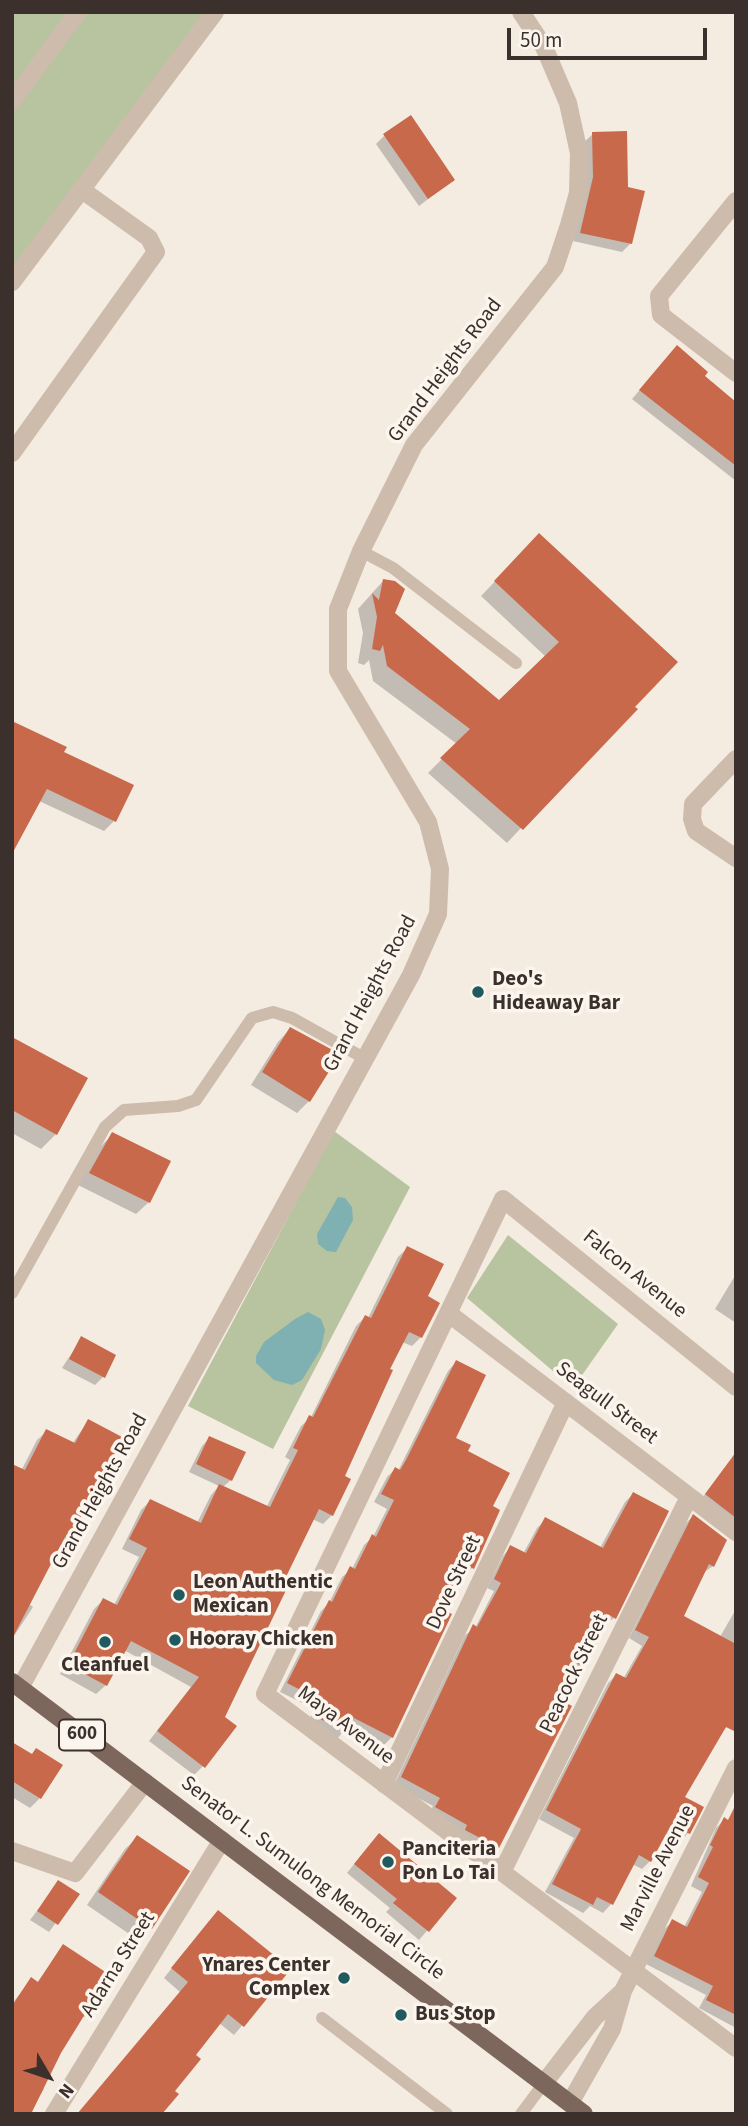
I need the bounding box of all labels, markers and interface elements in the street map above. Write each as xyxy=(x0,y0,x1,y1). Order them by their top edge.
scale bar xyxy=(510,14,710,58)
text: 50 m xyxy=(520,25,562,55)
street label: Grand Heights Road xyxy=(384,294,508,448)
street label: Grand Heights Road xyxy=(319,911,423,1077)
place label: Deo's Hideaway Bar xyxy=(492,967,620,1017)
marker: Deo's Hideaway Bar xyxy=(470,984,486,1000)
street label: Falcon Avenue xyxy=(577,1225,691,1325)
street label: Seagull Street xyxy=(550,1357,662,1451)
street label: Grand Heights Road xyxy=(48,1410,154,1574)
street label: Dove Street xyxy=(422,1532,488,1634)
place label: Leon Authentic Mexican xyxy=(193,1570,333,1620)
marker: Leon Authentic Mexican xyxy=(171,1587,187,1603)
street label: Peacock Street xyxy=(535,1610,615,1738)
place label: Hooray Chicken xyxy=(189,1627,334,1653)
marker: Hooray Chicken xyxy=(167,1632,183,1648)
marker: Cleanfuel xyxy=(97,1634,113,1650)
place label: Cleanfuel xyxy=(61,1653,149,1679)
street label: Maya Avenue xyxy=(292,1681,398,1771)
road number: 600 xyxy=(59,1720,105,1750)
street label: Senator L. Sumulong Memorial Circle xyxy=(175,1771,449,1987)
street label: Marville Avenue xyxy=(616,1801,702,1937)
place label: Panciteria Pon Lo Tai xyxy=(402,1837,496,1887)
marker: Panciteria Pon Lo Tai xyxy=(380,1854,396,1870)
street label: Adarna Street xyxy=(77,1908,161,2022)
place label: Ynares Center Complex xyxy=(202,1953,330,2003)
marker: Ynares Center Complex xyxy=(336,1970,352,1986)
place label: Bus Stop xyxy=(415,2002,496,2028)
marker: Bus Stop xyxy=(393,2007,409,2023)
north arrow xyxy=(14,2042,84,2112)
text: N xyxy=(51,2077,80,2104)

